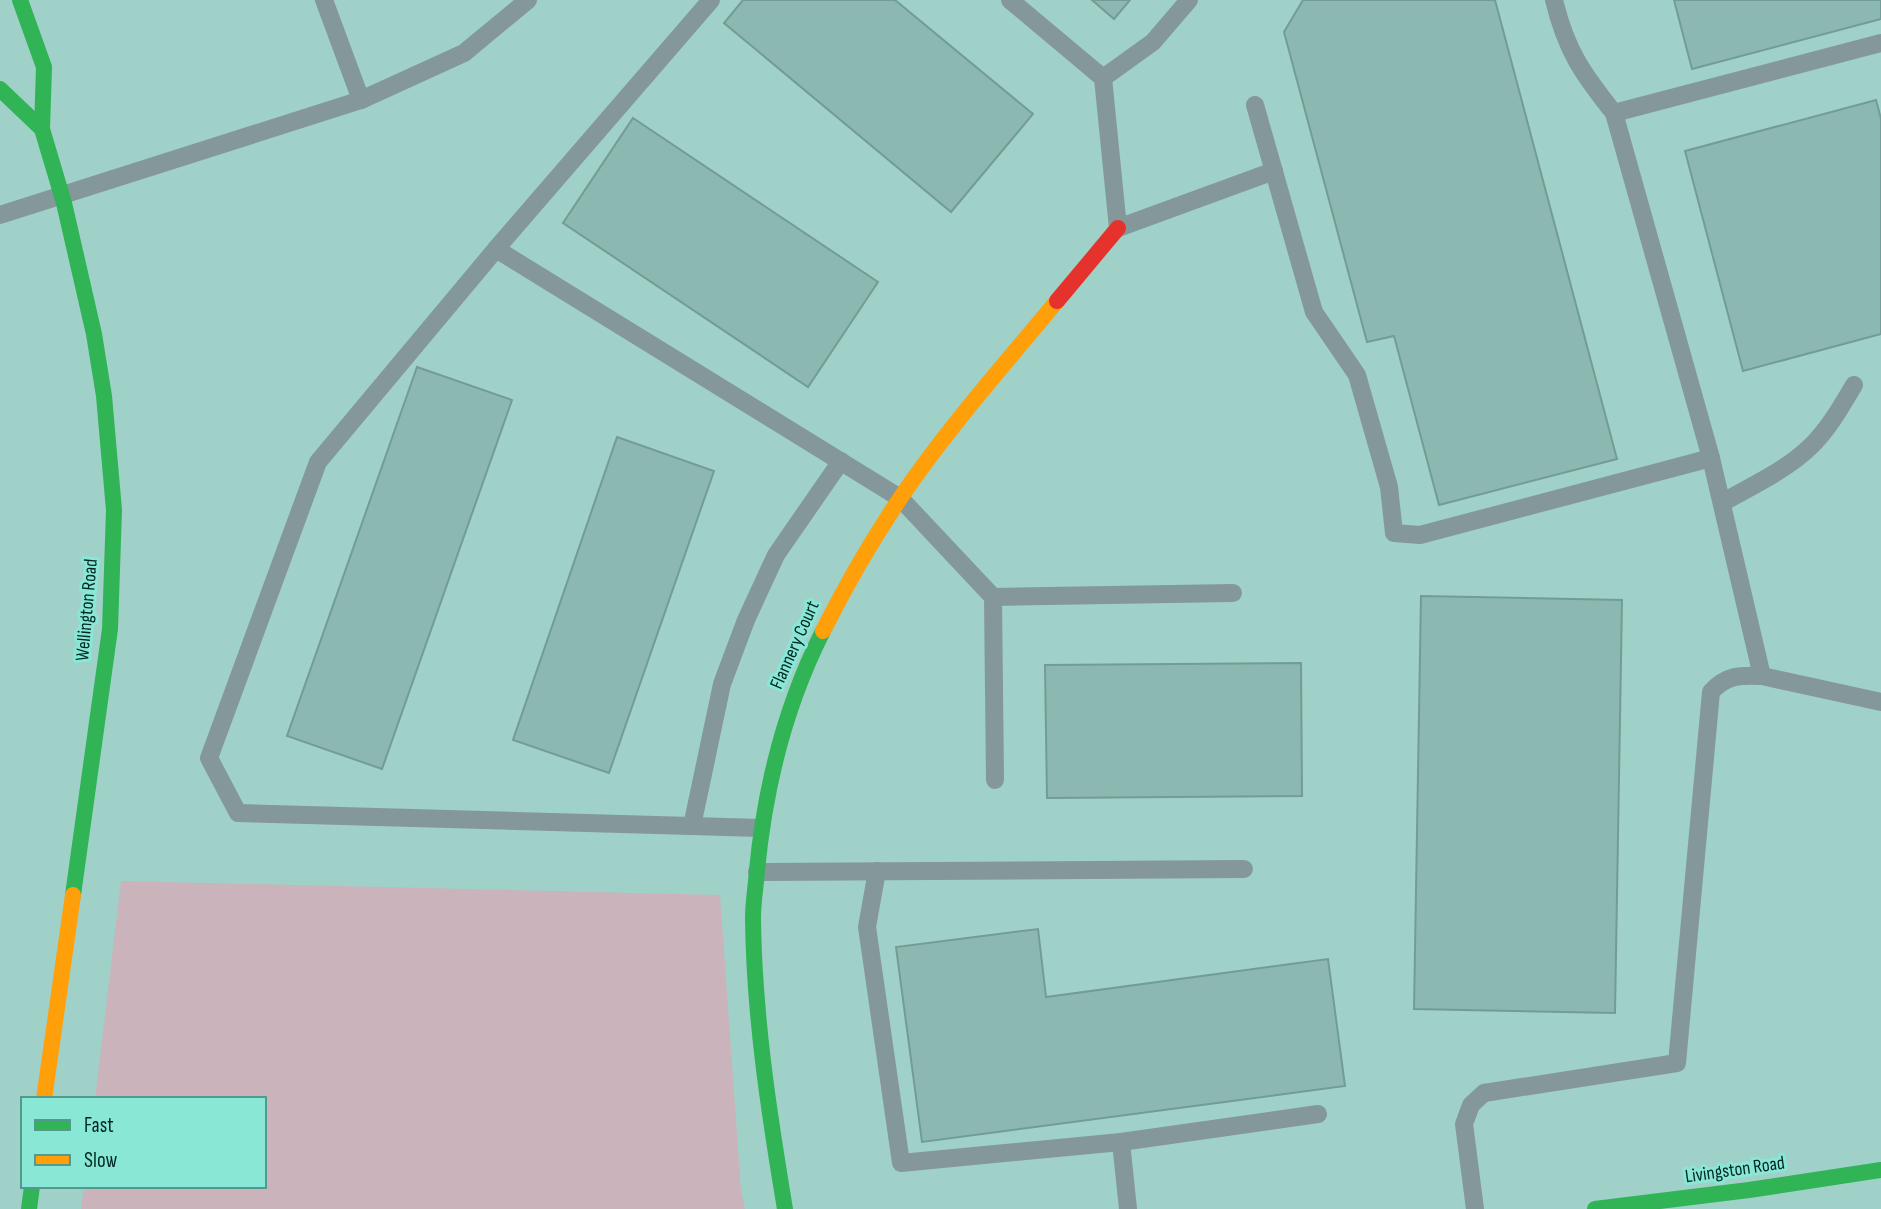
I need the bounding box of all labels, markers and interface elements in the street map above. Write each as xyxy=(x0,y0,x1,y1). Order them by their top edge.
street label: Wellington Road xyxy=(71,558,103,662)
street label: Flannery Court xyxy=(765,597,825,693)
legend xyxy=(21,1097,266,1188)
text: Fast xyxy=(84,1113,114,1138)
text: Slow xyxy=(84,1148,118,1173)
street label: Livingston Road xyxy=(1684,1152,1786,1188)

